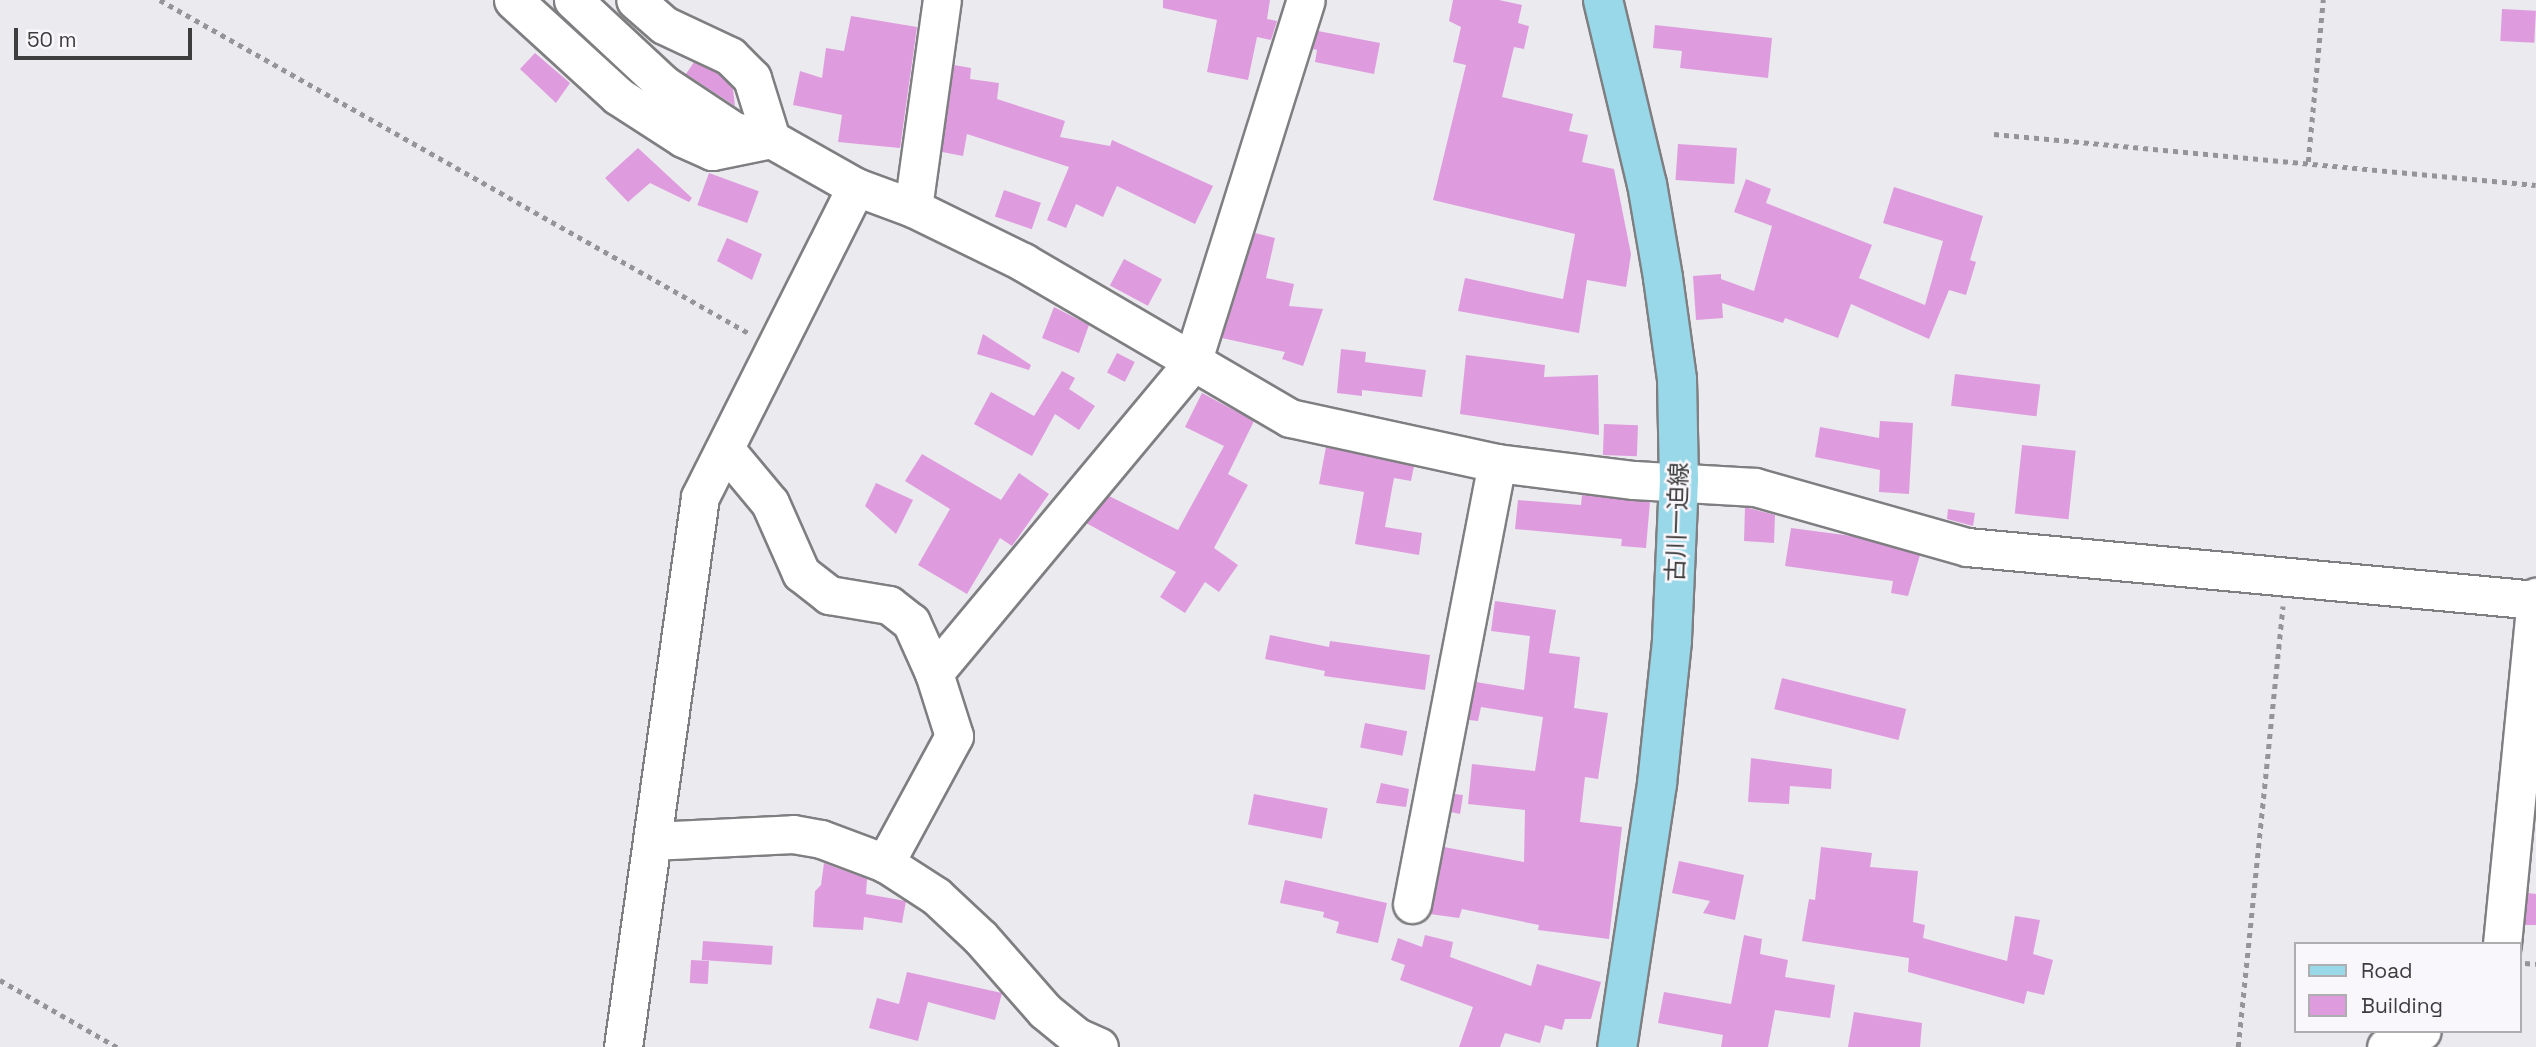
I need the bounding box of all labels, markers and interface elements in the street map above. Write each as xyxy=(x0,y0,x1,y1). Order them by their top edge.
scale bar xyxy=(18,14,196,58)
text: 50 m xyxy=(27,26,77,53)
street label: 古川一迫線 xyxy=(1661,462,1693,582)
legend xyxy=(2294,942,2522,1033)
text: Road xyxy=(2361,957,2413,984)
text: Building xyxy=(2361,992,2443,1019)

